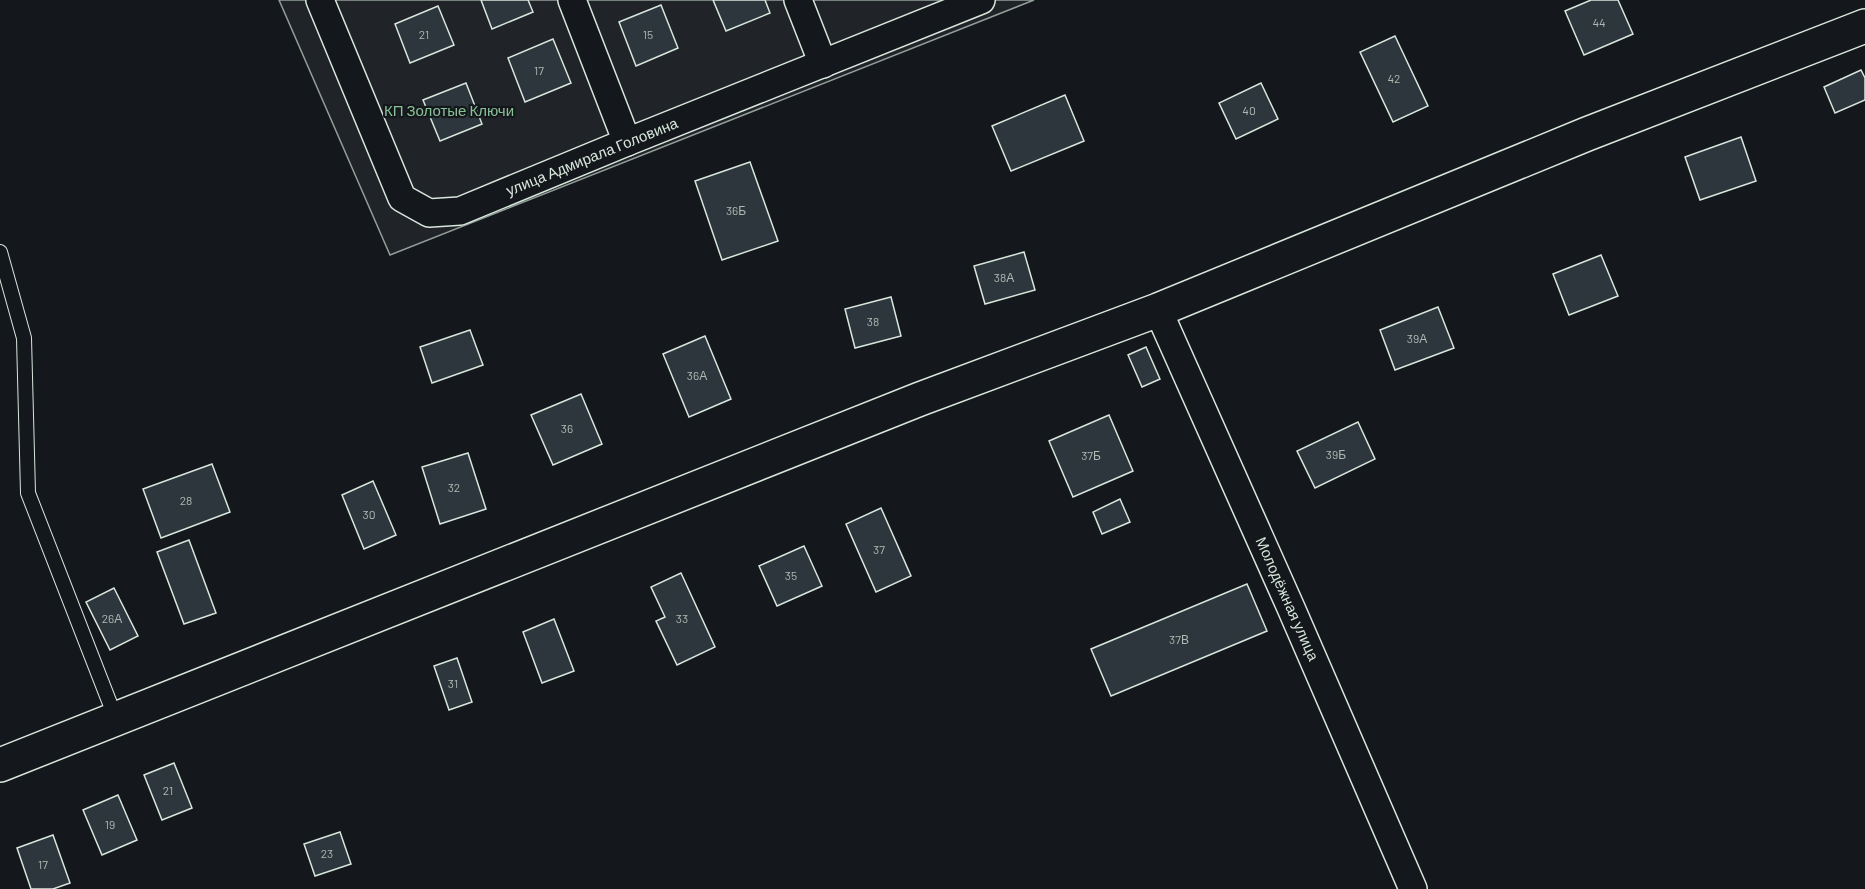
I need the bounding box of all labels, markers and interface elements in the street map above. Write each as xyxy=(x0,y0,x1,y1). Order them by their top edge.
house number: 44 xyxy=(1592,15,1606,29)
house number: 21 xyxy=(419,27,429,41)
house number: 15 xyxy=(643,27,653,41)
house number: 17 xyxy=(534,63,544,77)
house number: 42 xyxy=(1387,71,1401,85)
park label: КП Золотые Ключи xyxy=(384,101,514,119)
house number: 40 xyxy=(1242,103,1256,117)
street label: улица Адмирала Головина xyxy=(503,113,681,199)
house number: 36Б xyxy=(726,203,746,217)
house number: 38А xyxy=(994,270,1014,284)
house number: 38 xyxy=(867,314,879,328)
house number: 39А xyxy=(1407,331,1427,345)
house number: 36А xyxy=(687,368,707,382)
house number: 36 xyxy=(561,421,573,435)
house number: 39Б xyxy=(1326,447,1346,461)
house number: 37Б xyxy=(1081,448,1101,462)
house number: 32 xyxy=(448,480,460,494)
house number: 28 xyxy=(180,493,192,507)
house number: 30 xyxy=(363,507,375,521)
street label: Молодёжная улица xyxy=(1252,534,1324,664)
house number: 37 xyxy=(873,542,885,556)
house number: 35 xyxy=(785,568,797,582)
house number: 26А xyxy=(102,611,122,625)
house number: 33 xyxy=(676,611,688,625)
house number: 37В xyxy=(1169,632,1189,646)
house number: 31 xyxy=(448,676,458,690)
house number: 21 xyxy=(163,783,173,797)
house number: 19 xyxy=(105,817,115,831)
house number: 23 xyxy=(321,846,333,860)
house number: 17 xyxy=(38,857,48,871)

